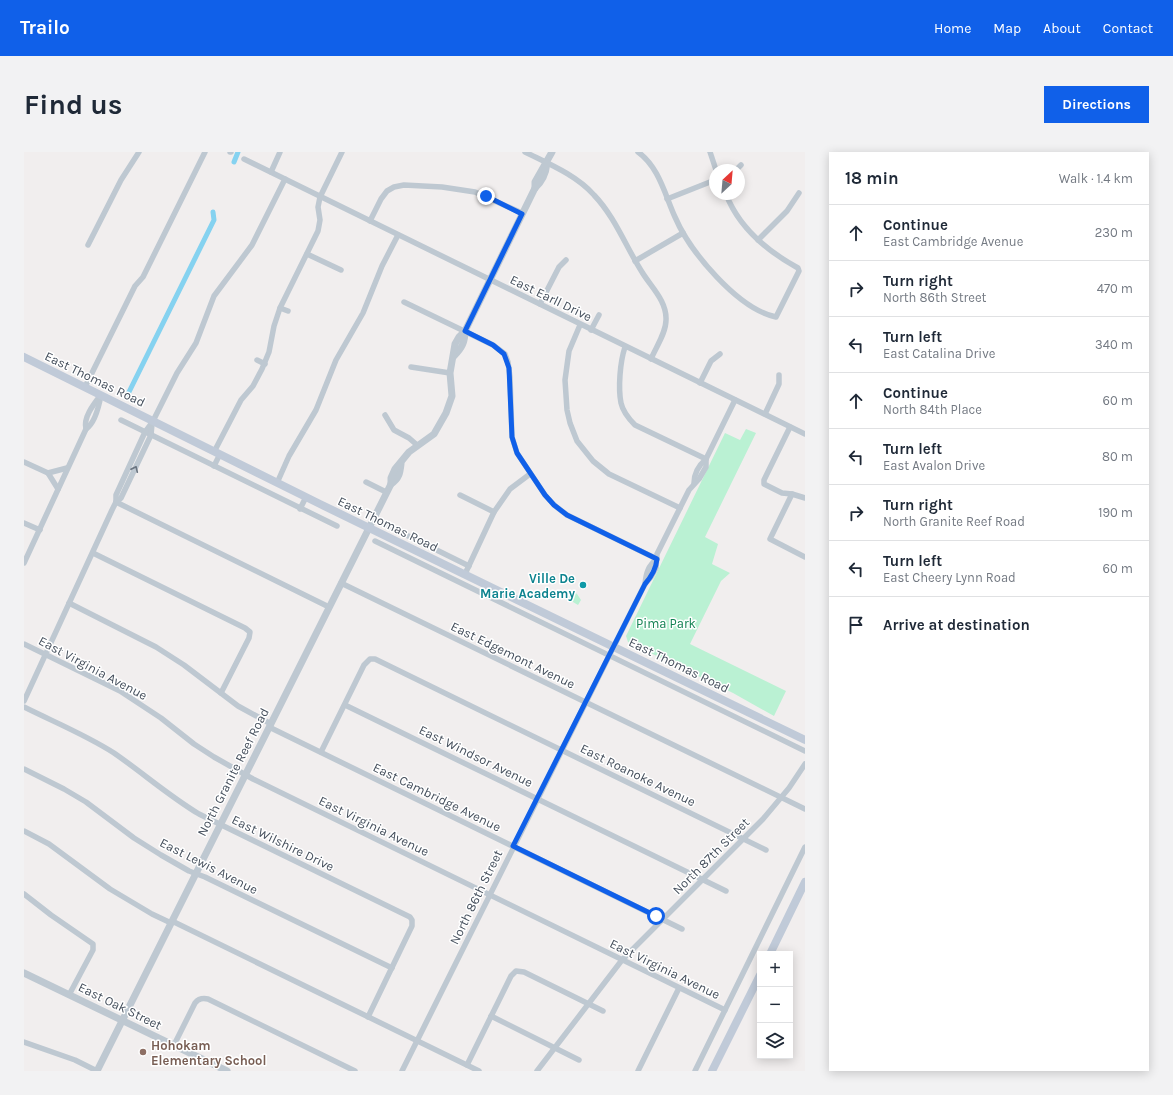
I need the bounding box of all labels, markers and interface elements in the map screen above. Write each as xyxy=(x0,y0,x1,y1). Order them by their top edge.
text: Trailo xyxy=(20,17,70,39)
text: Home xyxy=(934,20,971,37)
text: Map xyxy=(993,20,1021,37)
text: About xyxy=(1043,20,1081,37)
text: Contact xyxy=(1103,20,1153,37)
button: Directions xyxy=(1044,86,1149,123)
text: Find us xyxy=(24,88,123,121)
north arrow xyxy=(709,164,745,200)
text: 18 min xyxy=(845,168,899,188)
text: Walk · 1.4 km xyxy=(1059,171,1133,186)
route end xyxy=(477,187,495,205)
text: Continue xyxy=(883,216,948,234)
icon: ahead xyxy=(845,222,867,244)
text: 230 m xyxy=(1095,225,1133,240)
text: East Cambridge Avenue xyxy=(883,234,1023,249)
street label: East Earll Drive xyxy=(508,272,595,324)
text: Turn right xyxy=(883,272,953,290)
icon: right xyxy=(845,278,867,300)
text: 470 m xyxy=(1097,281,1133,296)
text: North 86th Street xyxy=(883,290,986,305)
text: Turn left xyxy=(883,328,942,346)
icon: left xyxy=(845,334,867,356)
text: 340 m xyxy=(1095,337,1133,352)
text: East Catalina Drive xyxy=(883,346,995,361)
street label: East Thomas Road xyxy=(42,348,148,410)
text: Continue xyxy=(883,384,948,402)
icon: ahead xyxy=(845,390,867,412)
text: 60 m xyxy=(1103,393,1133,408)
text: North 84th Place xyxy=(883,402,982,417)
text: Turn left xyxy=(883,440,942,458)
icon: left xyxy=(845,446,867,468)
text: 80 m xyxy=(1102,449,1133,464)
text: East Avalon Drive xyxy=(883,458,985,473)
one-way arrow xyxy=(130,465,138,473)
street label: East Thomas Road xyxy=(335,493,441,555)
text: Turn right xyxy=(883,496,953,514)
icon: right xyxy=(845,502,867,524)
text: 190 m xyxy=(1098,505,1133,520)
text: North Granite Reef Road xyxy=(883,514,1025,529)
text: Turn left xyxy=(883,552,942,570)
icon: left xyxy=(845,558,867,580)
text: 60 m xyxy=(1103,561,1133,576)
text: East Cheery Lynn Road xyxy=(883,570,1016,585)
place label: Ville De Marie Academy xyxy=(480,571,575,601)
marker: Ville De Marie Academy xyxy=(578,580,588,590)
icon: arrive xyxy=(845,614,867,636)
park label: Pima Park xyxy=(636,616,696,631)
text: Arrive at destination xyxy=(883,616,1030,634)
street label: East Edgemont Avenue xyxy=(449,618,578,692)
street label: East Virginia Avenue xyxy=(36,633,150,703)
street label: East Thomas Road xyxy=(626,634,732,696)
street label: North Granite Reef Road xyxy=(194,705,272,839)
street label: East Windsor Avenue xyxy=(417,722,536,790)
street label: East Roanoke Avenue xyxy=(578,741,698,810)
street label: East Cambridge Avenue xyxy=(371,759,504,835)
street label: East Virginia Avenue xyxy=(316,793,432,859)
street label: East Wilshire Drive xyxy=(229,812,337,874)
street label: North 87th Street xyxy=(670,815,752,897)
street label: East Lewis Avenue xyxy=(157,835,261,897)
street label: North 86th Street xyxy=(447,847,505,947)
route start xyxy=(647,907,665,925)
street label: East Virginia Avenue xyxy=(607,936,723,1002)
map controls xyxy=(757,951,793,1059)
button: + xyxy=(757,951,793,987)
street label: East Oak Street xyxy=(76,979,164,1033)
button: − xyxy=(757,987,793,1023)
button: layers xyxy=(757,1023,793,1059)
place label: Hohokam Elementary School xyxy=(151,1038,266,1068)
marker: Hohokam Elementary School xyxy=(138,1047,148,1057)

